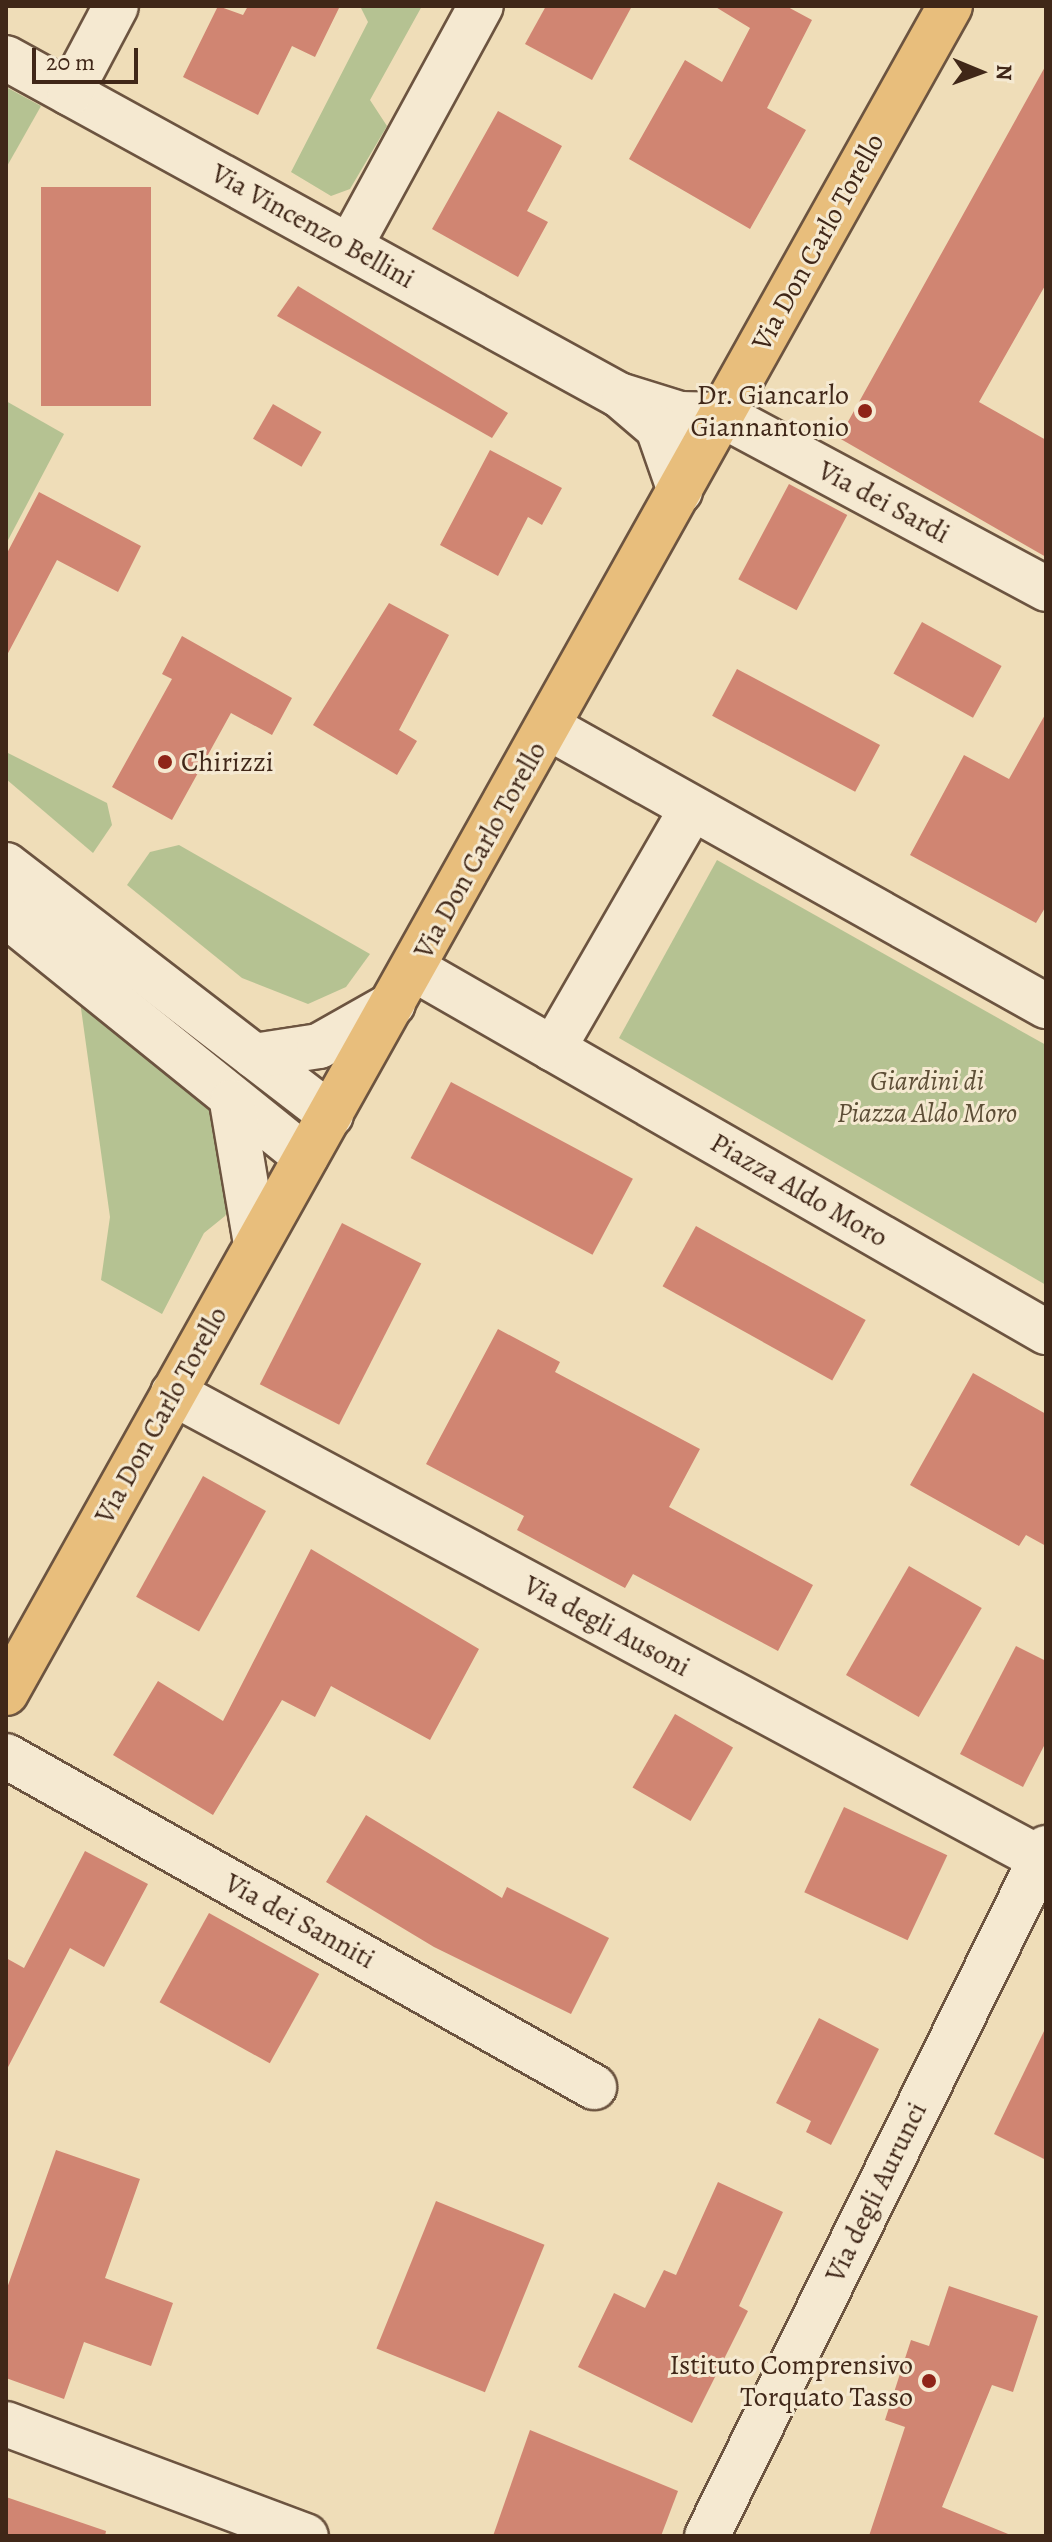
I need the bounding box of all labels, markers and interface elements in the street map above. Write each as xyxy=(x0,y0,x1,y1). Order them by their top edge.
scale bar xyxy=(36,32,142,82)
north arrow xyxy=(940,32,1020,112)
text: 20 m xyxy=(46,46,95,78)
text: N xyxy=(989,64,1019,81)
street label: Via Don Carlo Torello xyxy=(744,128,892,356)
street label: Via Vincenzo Bellini xyxy=(206,156,420,296)
place label: Dr. Giancarlo Giannantonio xyxy=(690,378,849,444)
marker: Dr. Giancarlo Giannantonio xyxy=(856,402,874,420)
street label: Via dei Sardi xyxy=(812,453,956,551)
street label: Via Don Carlo Torello xyxy=(406,736,554,964)
place label: Chirizzi xyxy=(181,745,274,779)
marker: Chirizzi xyxy=(156,753,174,771)
park label: Giardini di Piazza Aldo Moro xyxy=(837,1064,1017,1130)
street label: Piazza Aldo Moro xyxy=(704,1126,894,1254)
street label: Via Don Carlo Torello xyxy=(87,1301,235,1529)
street label: Via degli Ausoni xyxy=(518,1568,696,1684)
street label: Via dei Sanniti xyxy=(219,1866,381,1976)
street label: Via degli Aurunci xyxy=(818,2097,934,2287)
place label: Istituto Comprensivo Torquato Tasso xyxy=(670,2348,913,2414)
marker: Istituto Comprensivo Torquato Tasso xyxy=(920,2372,938,2390)

